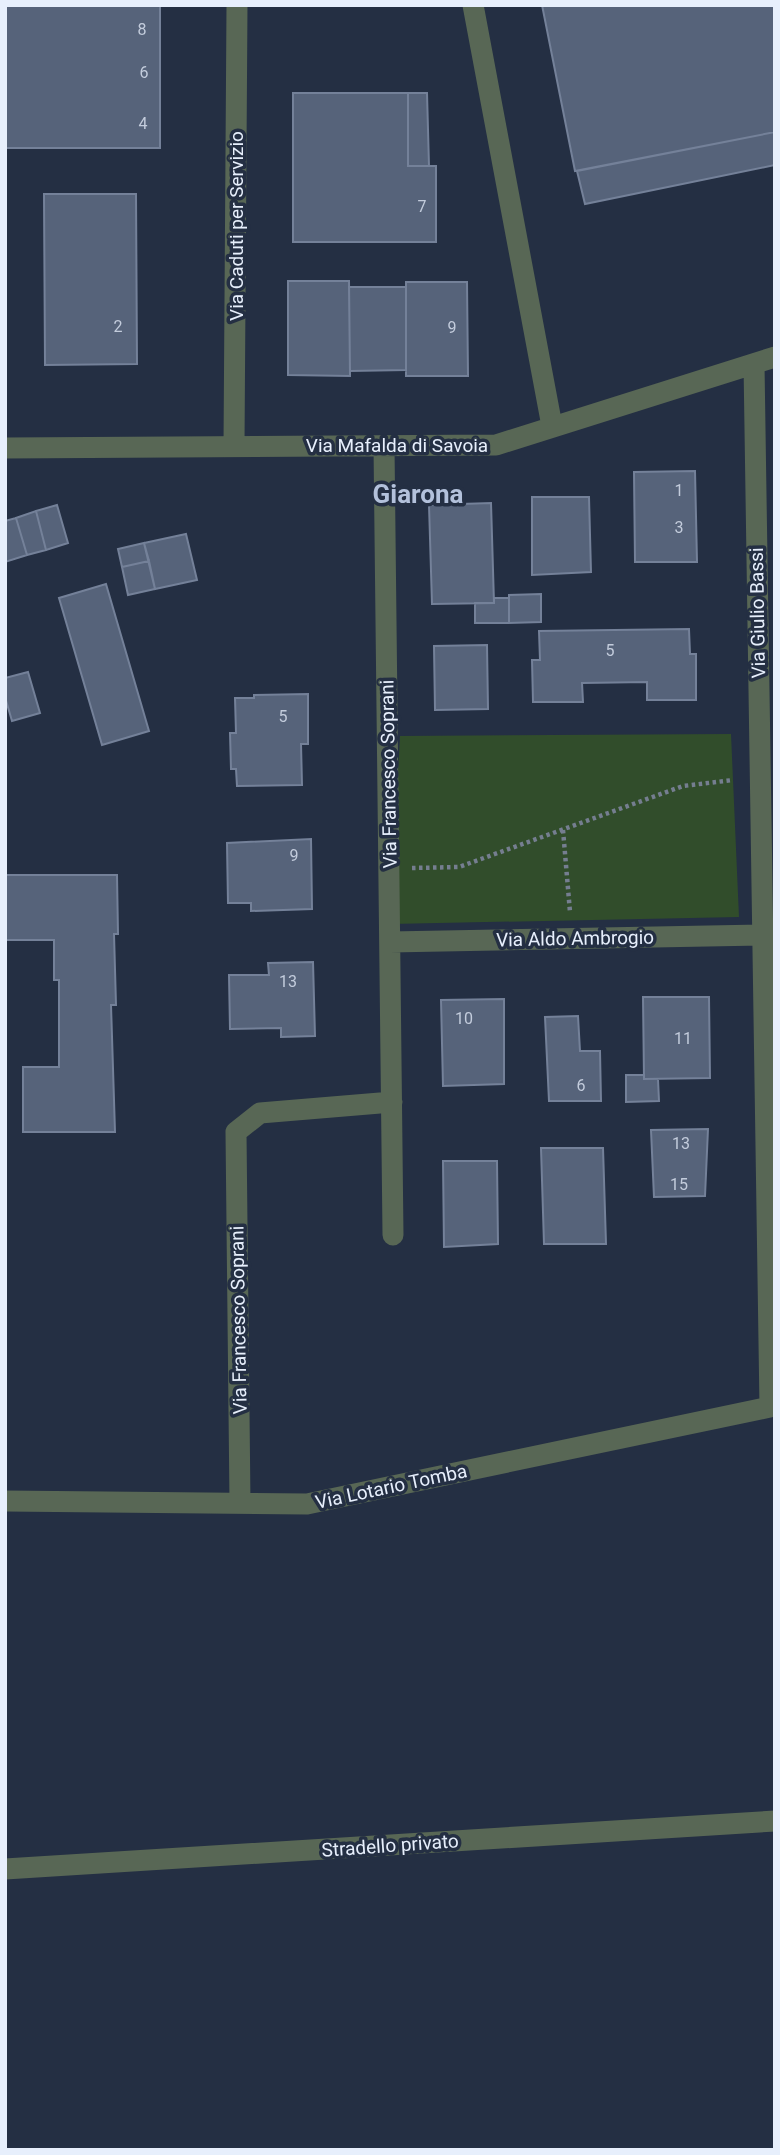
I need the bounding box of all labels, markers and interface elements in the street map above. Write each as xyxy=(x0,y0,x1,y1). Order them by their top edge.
house number: 8 xyxy=(138,20,147,39)
house number: 6 xyxy=(140,63,149,82)
house number: 4 xyxy=(139,114,148,133)
street label: Via Caduti per Servizio xyxy=(225,131,248,321)
house number: 7 xyxy=(418,197,427,216)
house number: 2 xyxy=(114,317,123,336)
house number: 9 xyxy=(448,318,457,337)
street label: Via Mafalda di Savoia xyxy=(306,434,488,457)
district label: Giarona xyxy=(373,479,463,509)
house number: 1 xyxy=(675,481,684,500)
house number: 3 xyxy=(675,518,684,537)
street label: Via Giulio Bassi xyxy=(745,547,770,679)
house number: 5 xyxy=(606,641,615,660)
street label: Via Francesco Soprani xyxy=(375,680,402,868)
house number: 5 xyxy=(279,707,288,726)
house number: 9 xyxy=(290,846,299,865)
street label: Via Aldo Ambrogio xyxy=(496,926,654,951)
house number: 13 xyxy=(279,972,297,991)
house number: 10 xyxy=(455,1009,473,1028)
house number: 11 xyxy=(674,1029,692,1048)
house number: 6 xyxy=(577,1076,586,1095)
house number: 13 xyxy=(672,1134,690,1153)
house number: 15 xyxy=(670,1175,688,1194)
street label: Via Francesco Soprani xyxy=(225,1226,252,1414)
street label: Via Lotario Tomba xyxy=(313,1459,469,1514)
street label: Stradello privato xyxy=(321,1829,459,1862)

